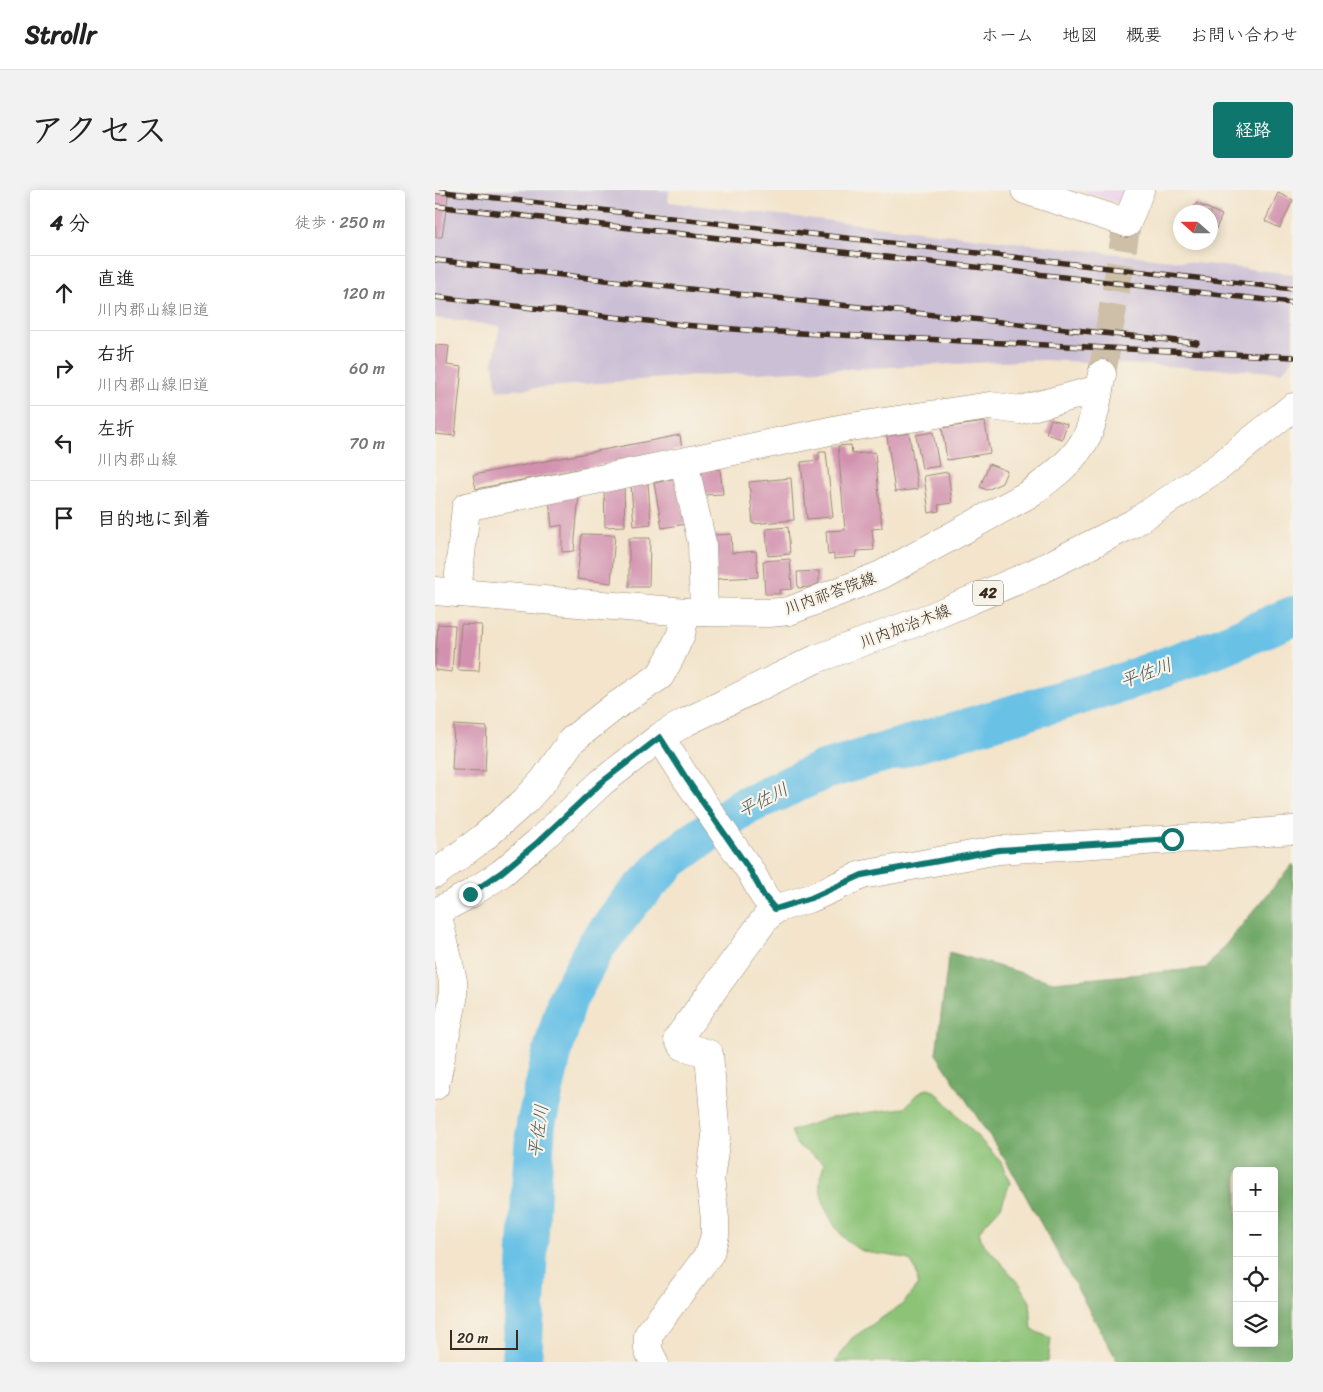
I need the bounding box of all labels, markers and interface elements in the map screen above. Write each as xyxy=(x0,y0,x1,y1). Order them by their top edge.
text: Strollr xyxy=(25,14,96,56)
text: ホーム xyxy=(981,19,1034,51)
text: 地図 xyxy=(1062,19,1098,51)
text: 概要 xyxy=(1126,19,1162,51)
text: お問い合わせ xyxy=(1190,19,1298,51)
text: アクセス xyxy=(30,99,168,161)
button: 経路 xyxy=(1213,102,1293,158)
text: 4 分 xyxy=(50,204,90,242)
north arrow xyxy=(1173,205,1218,250)
text: 徒歩 · 250 m xyxy=(295,208,385,237)
text: 直進 xyxy=(97,262,135,295)
icon: ahead xyxy=(50,279,78,307)
text: 120 m xyxy=(342,279,385,308)
text: 川内郡山線旧道 xyxy=(97,295,209,324)
text: 右折 xyxy=(97,337,135,370)
icon: right xyxy=(50,354,78,382)
text: 60 m xyxy=(349,354,385,383)
text: 川内郡山線旧道 xyxy=(97,370,209,399)
text: 左折 xyxy=(97,412,135,445)
icon: left xyxy=(50,429,78,457)
text: 70 m xyxy=(349,429,385,458)
text: 川内郡山線 xyxy=(97,445,177,474)
text: 目的地に到着 xyxy=(97,502,211,535)
icon: arrive xyxy=(50,504,78,532)
street label: 川内祁答院線 xyxy=(780,563,880,623)
road number: 42 xyxy=(973,580,1003,606)
street label: 川内加治木線 xyxy=(855,595,955,657)
water label: 平佐川 xyxy=(1115,649,1177,697)
water label: 平佐川 xyxy=(732,773,794,827)
route start xyxy=(1161,828,1184,851)
route end xyxy=(459,883,482,906)
water label: 平佐川 xyxy=(518,1102,558,1160)
map controls xyxy=(1233,1167,1278,1347)
button: + xyxy=(1233,1167,1278,1212)
button: − xyxy=(1233,1212,1278,1257)
button: locate xyxy=(1233,1257,1278,1302)
button: layers xyxy=(1233,1302,1278,1347)
text: 20 m xyxy=(457,1326,488,1351)
scale bar xyxy=(450,1327,517,1350)

